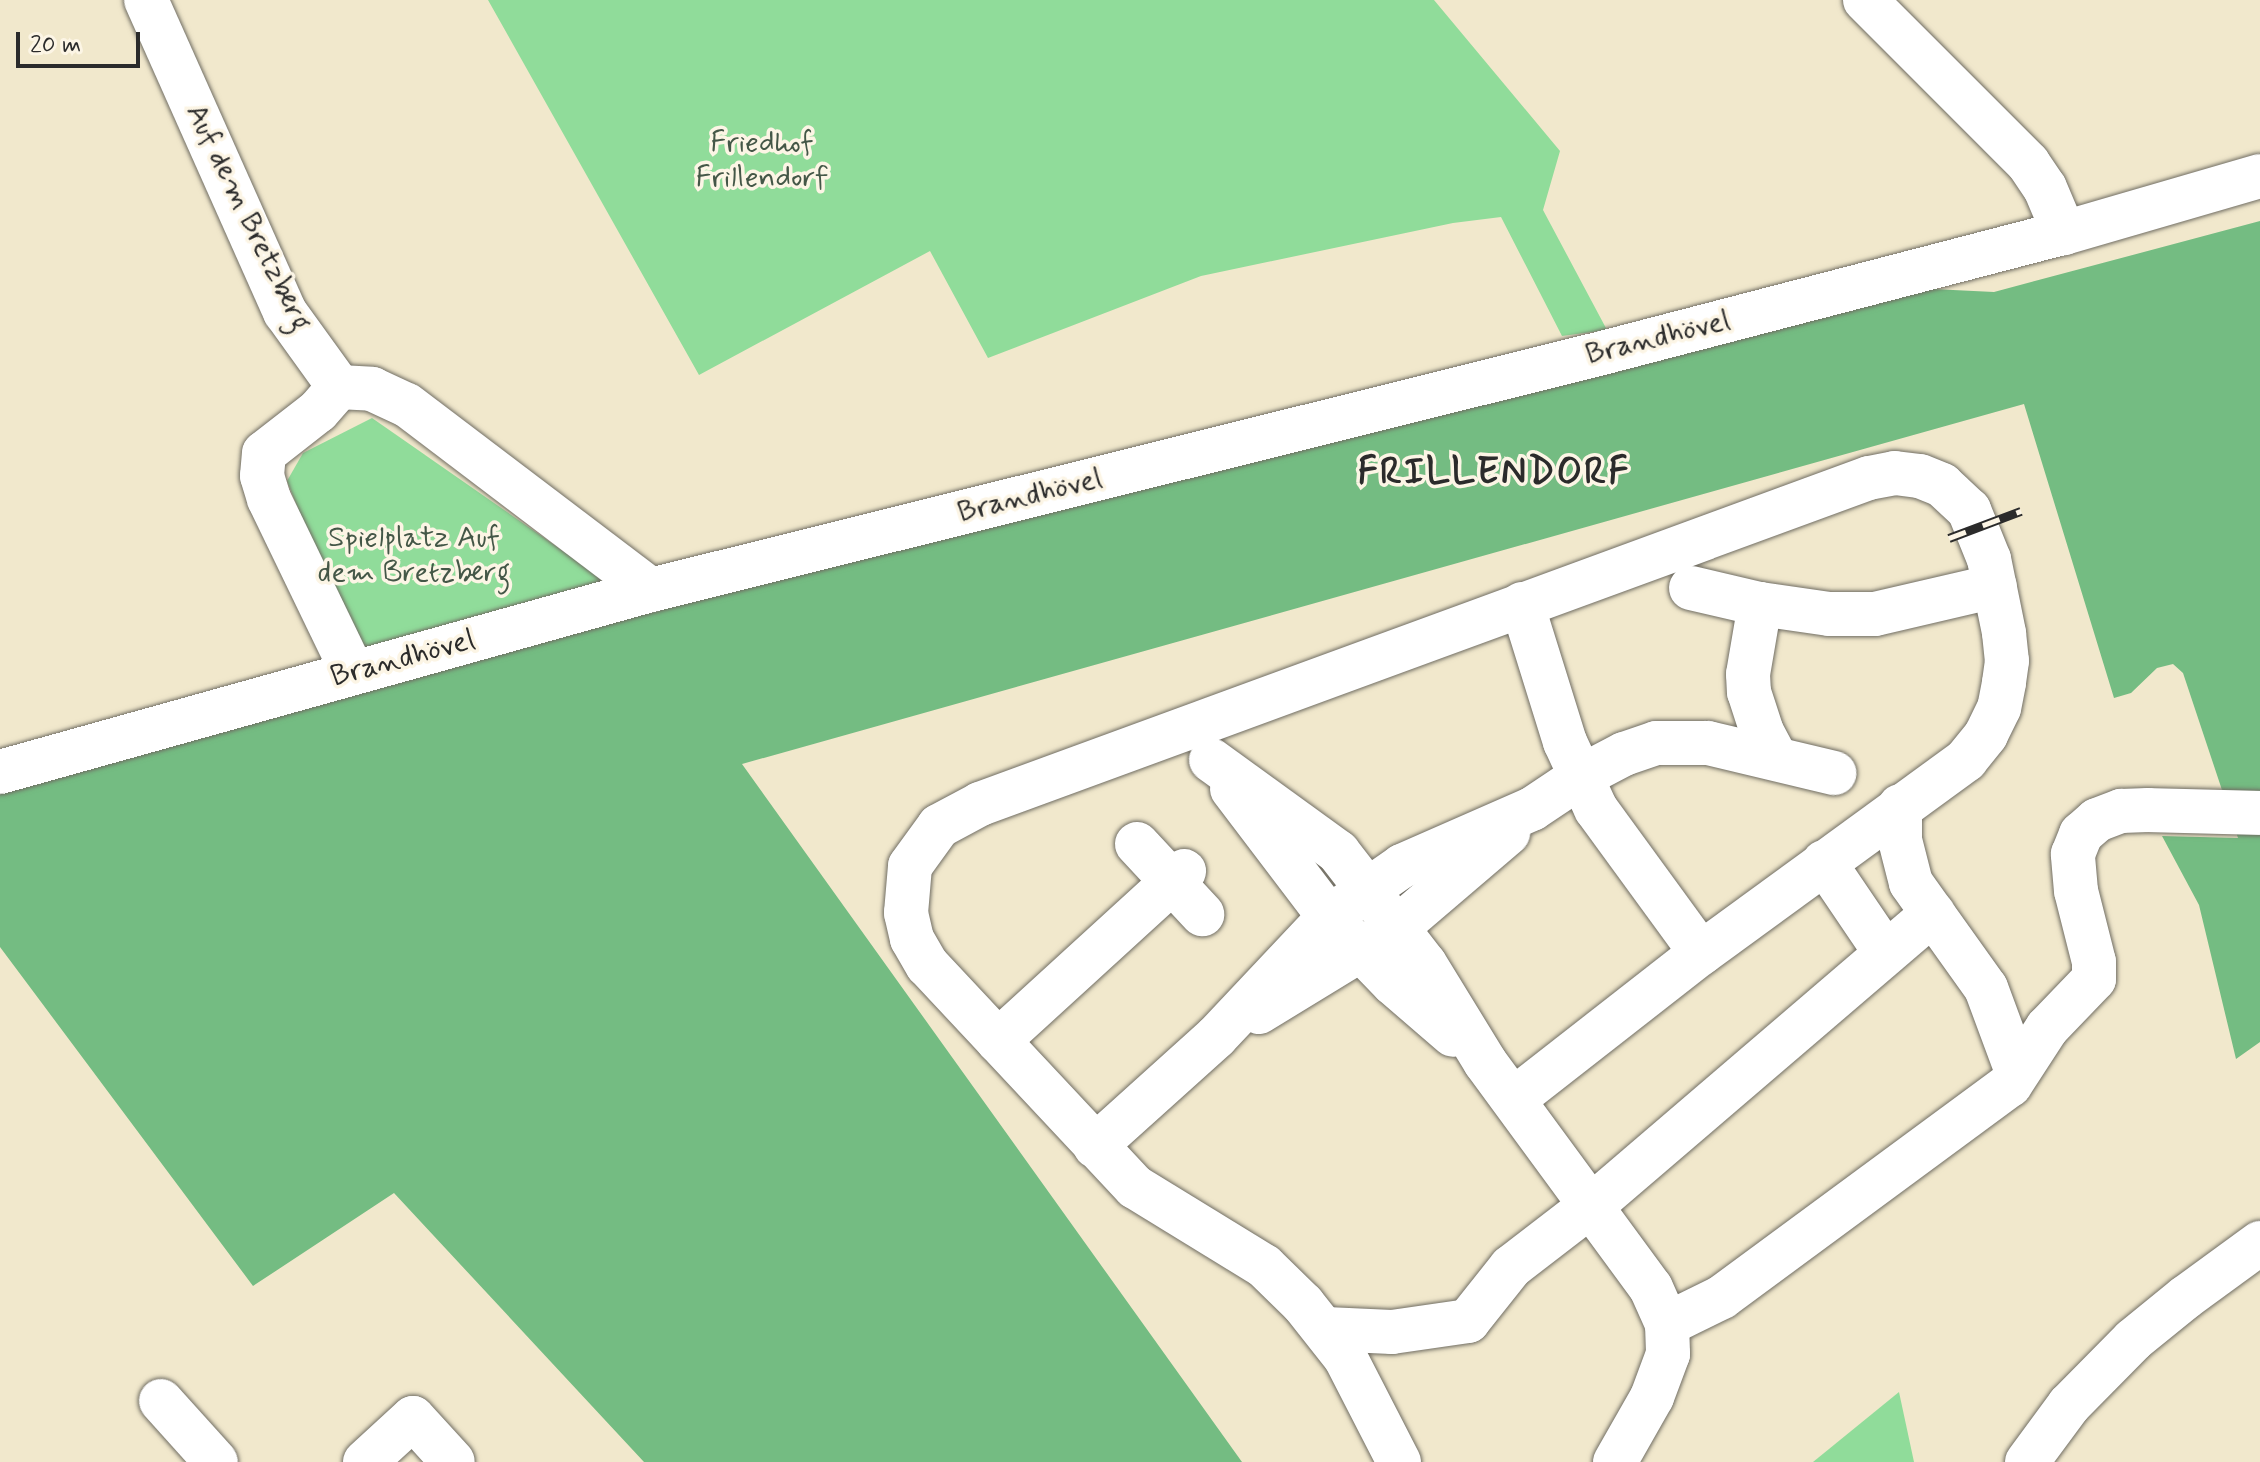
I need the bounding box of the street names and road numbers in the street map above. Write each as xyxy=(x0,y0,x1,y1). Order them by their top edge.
street label: Auf dem Bretzberg xyxy=(178,100,318,336)
street label: Brandhövel xyxy=(1582,303,1734,373)
street label: Brandhövel xyxy=(954,461,1106,531)
street label: Brandhövel xyxy=(327,622,479,696)

